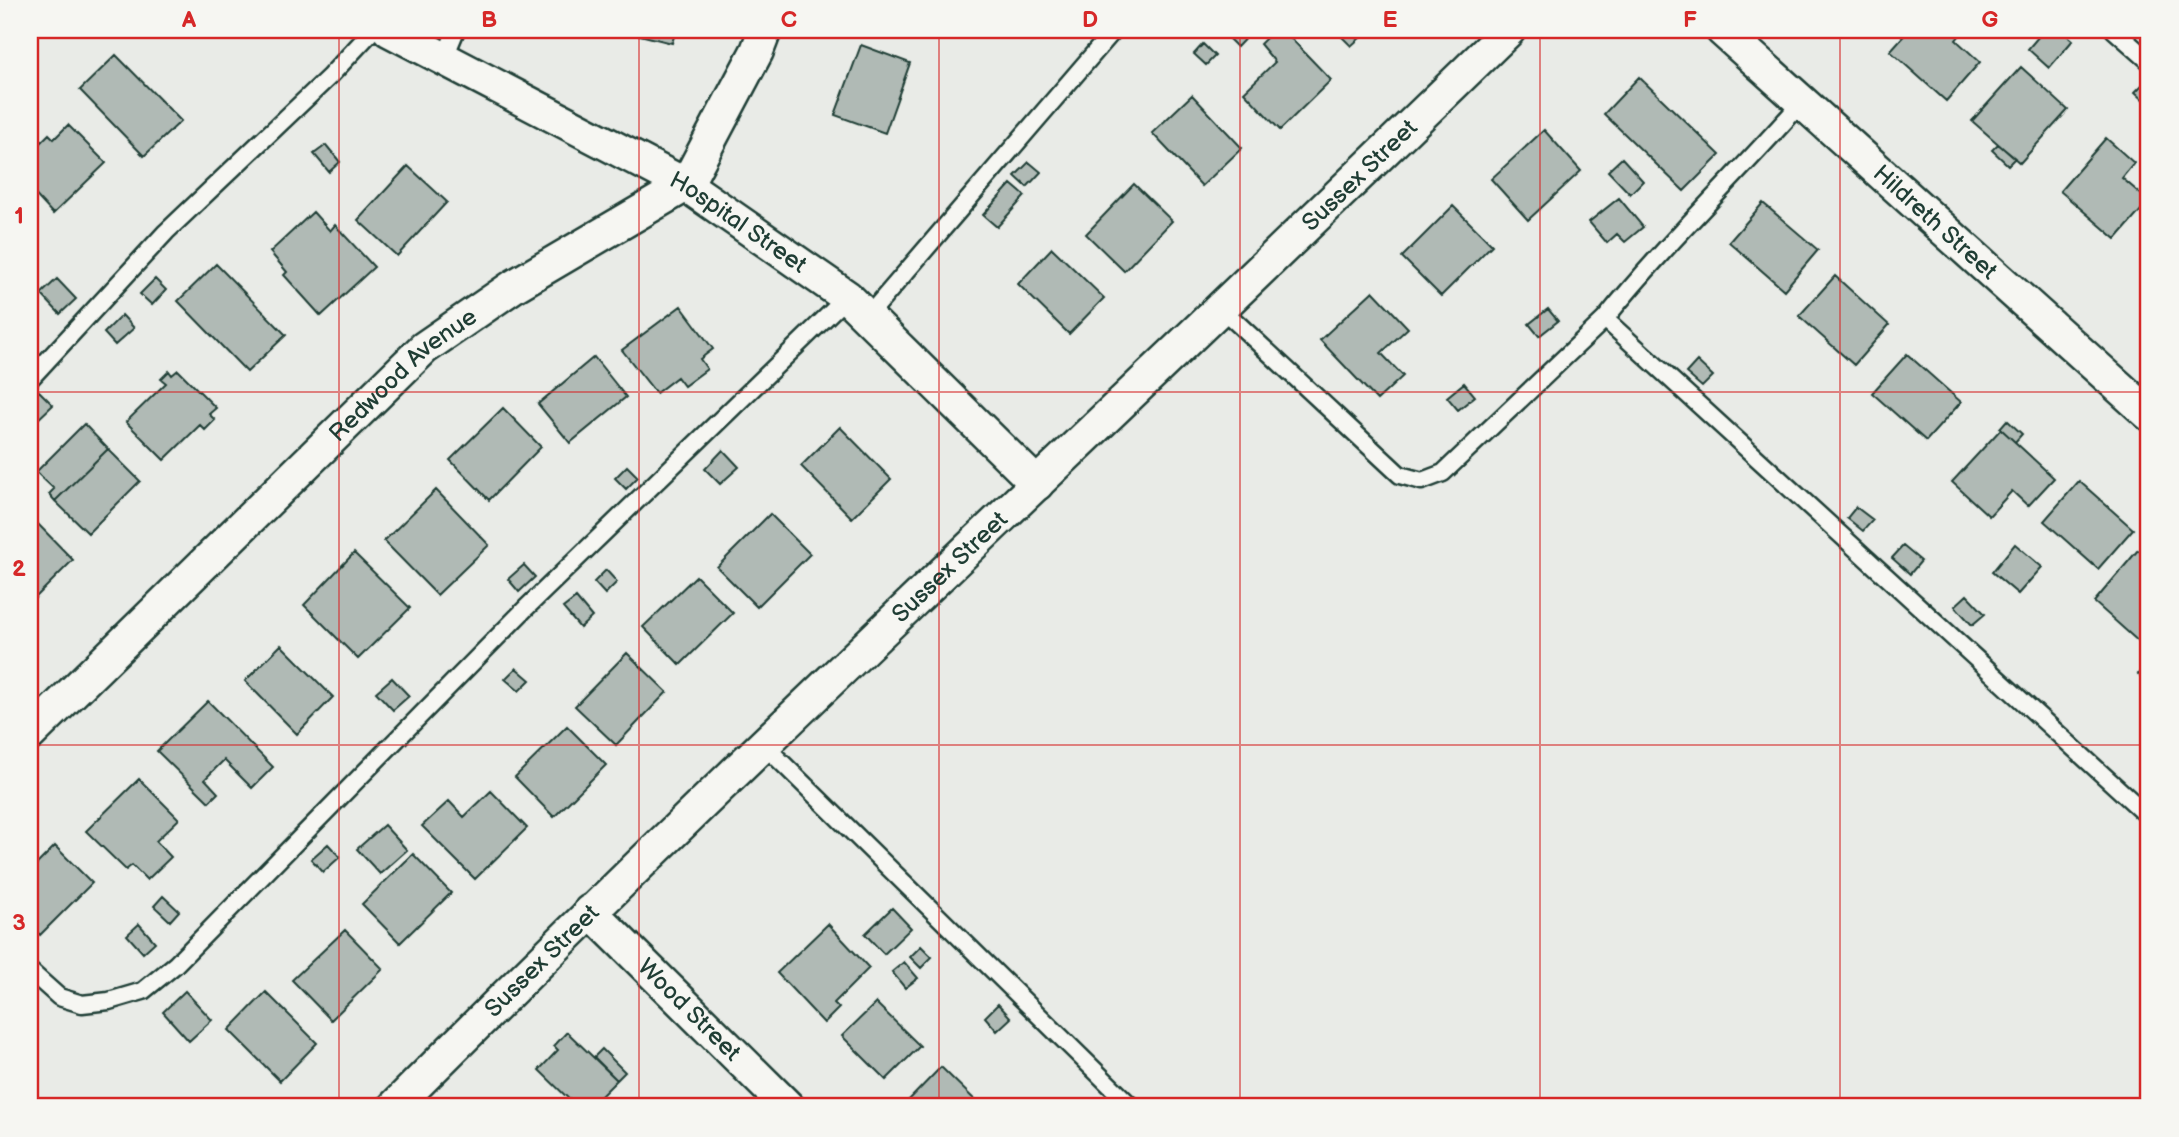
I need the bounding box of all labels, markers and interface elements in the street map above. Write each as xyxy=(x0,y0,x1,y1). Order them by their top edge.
text: A xyxy=(181,6,197,34)
text: B xyxy=(481,6,497,34)
text: C xyxy=(781,6,797,34)
text: D xyxy=(1082,6,1098,34)
text: E xyxy=(1383,6,1398,34)
text: F xyxy=(1683,6,1697,34)
text: G xyxy=(1982,6,1999,34)
street label: Sussex Street xyxy=(1296,112,1424,237)
street label: Hildreth Street xyxy=(1867,159,2004,286)
street label: Hospital Street xyxy=(665,165,813,280)
text: 1 xyxy=(14,202,24,230)
street label: Redwood Avenue xyxy=(323,302,482,448)
street label: Sussex Street xyxy=(886,504,1014,629)
text: 2 xyxy=(12,555,26,583)
street label: Sussex Street xyxy=(478,898,605,1023)
text: 3 xyxy=(12,909,26,937)
street label: Wood Street xyxy=(632,952,748,1067)

